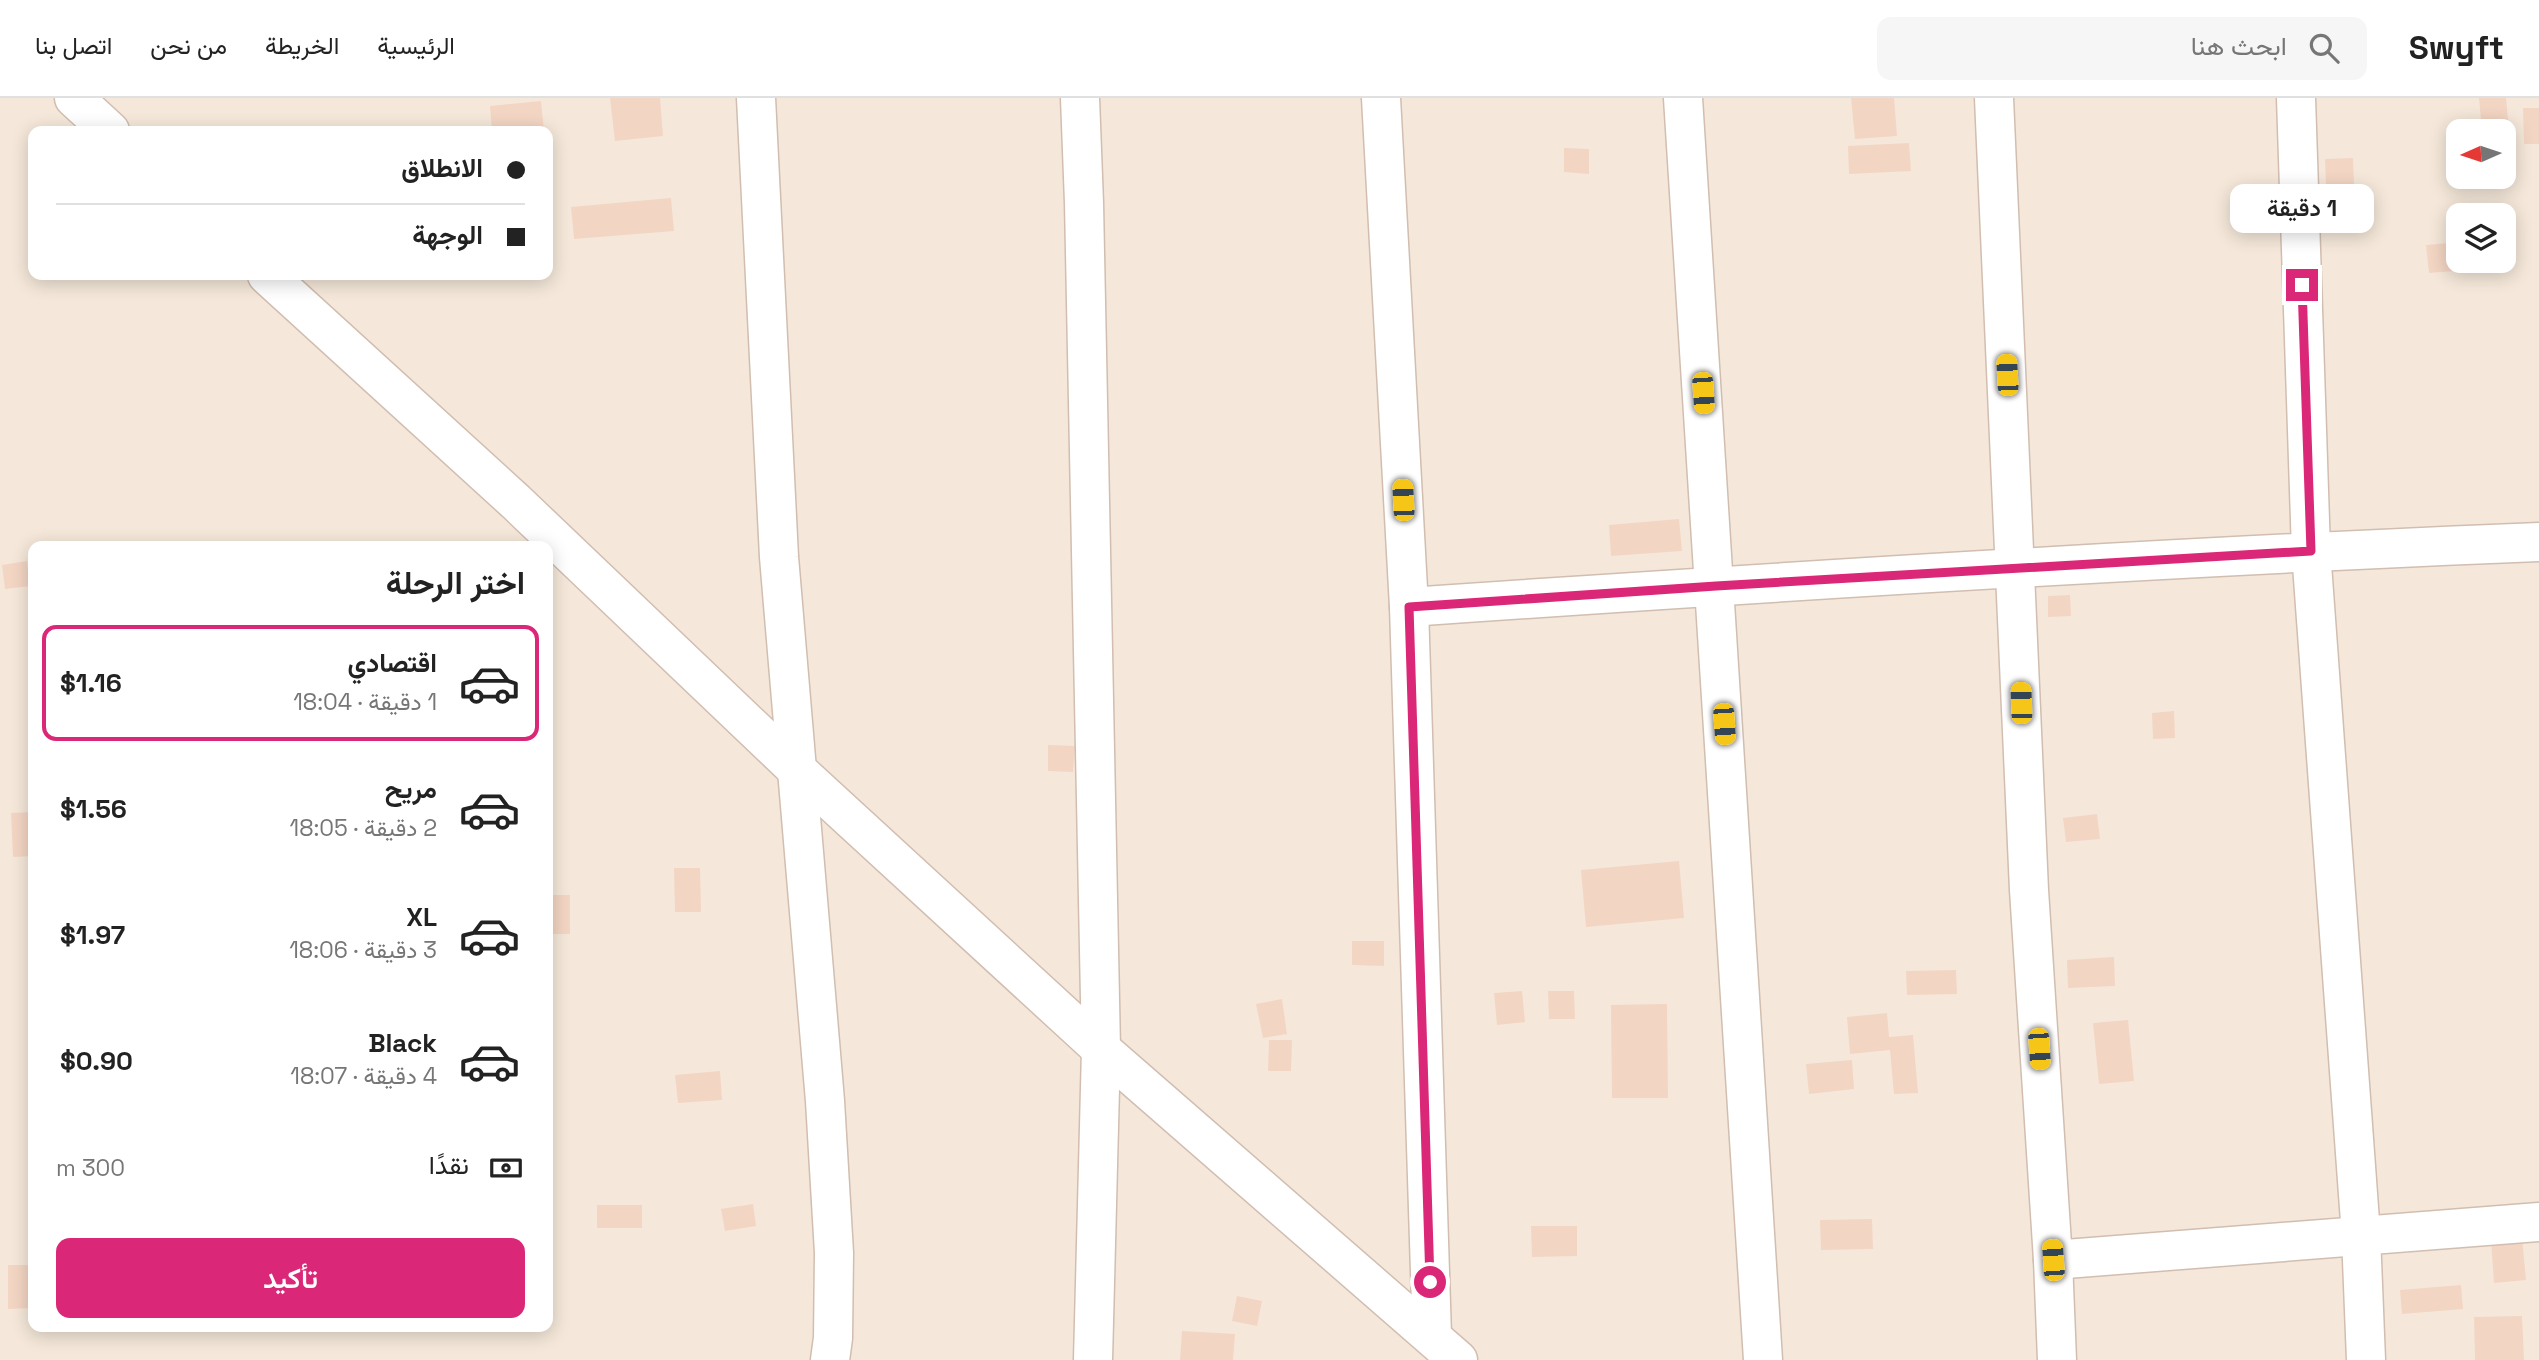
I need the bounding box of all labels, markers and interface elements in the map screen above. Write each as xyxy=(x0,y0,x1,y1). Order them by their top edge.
search box xyxy=(1877,17,2367,80)
text: Swyft xyxy=(2409,27,2504,69)
text: ابحث هنا xyxy=(2191,29,2287,63)
icon: search xyxy=(2305,29,2343,67)
text: اتصل بنا xyxy=(35,30,112,61)
text: من نحن xyxy=(150,30,227,61)
text: الخريطة xyxy=(265,30,339,61)
text: الرئيسية xyxy=(377,30,455,61)
north arrow xyxy=(2446,119,2516,189)
map controls xyxy=(2446,119,2516,273)
text: الانطلاق xyxy=(401,151,483,185)
callout: 1 دقيقة xyxy=(2230,184,2374,232)
text: 1 دقيقة xyxy=(2267,193,2337,223)
button: layers xyxy=(2446,203,2516,273)
text: الوجهة xyxy=(412,218,483,252)
route end xyxy=(2286,269,2318,301)
car xyxy=(1996,353,2019,397)
car xyxy=(1692,371,1715,415)
car xyxy=(1392,478,1415,522)
text: اختر الرحلة xyxy=(386,563,525,603)
text: اقتصادي xyxy=(348,646,437,680)
icon: car xyxy=(458,652,521,715)
text: $1.16 xyxy=(60,666,122,700)
car xyxy=(2010,682,2033,724)
text: 1 دقيقة · 18:04 xyxy=(293,687,437,717)
car xyxy=(1713,702,1736,746)
text: مريح xyxy=(385,772,437,806)
icon: car xyxy=(458,778,521,841)
text: $1.56 xyxy=(60,792,127,826)
text: 2 دقيقة · 18:05 xyxy=(290,813,437,843)
text: XL xyxy=(406,900,437,934)
icon: car xyxy=(458,904,521,967)
text: $1.97 xyxy=(60,918,125,952)
text: 3 دقيقة · 18:06 xyxy=(289,935,437,965)
text: Black xyxy=(368,1026,437,1060)
car xyxy=(2028,1027,2051,1071)
icon: car xyxy=(458,1030,521,1093)
text: $0.90 xyxy=(60,1044,133,1078)
text: 4 دقيقة · 18:07 xyxy=(290,1061,437,1091)
text: نقدًا xyxy=(429,1148,469,1182)
icon: cash xyxy=(487,1149,525,1187)
text: 300 m xyxy=(56,1153,125,1183)
button: تأكيد xyxy=(56,1238,525,1318)
car xyxy=(2042,1238,2065,1282)
route start xyxy=(1414,1266,1446,1298)

